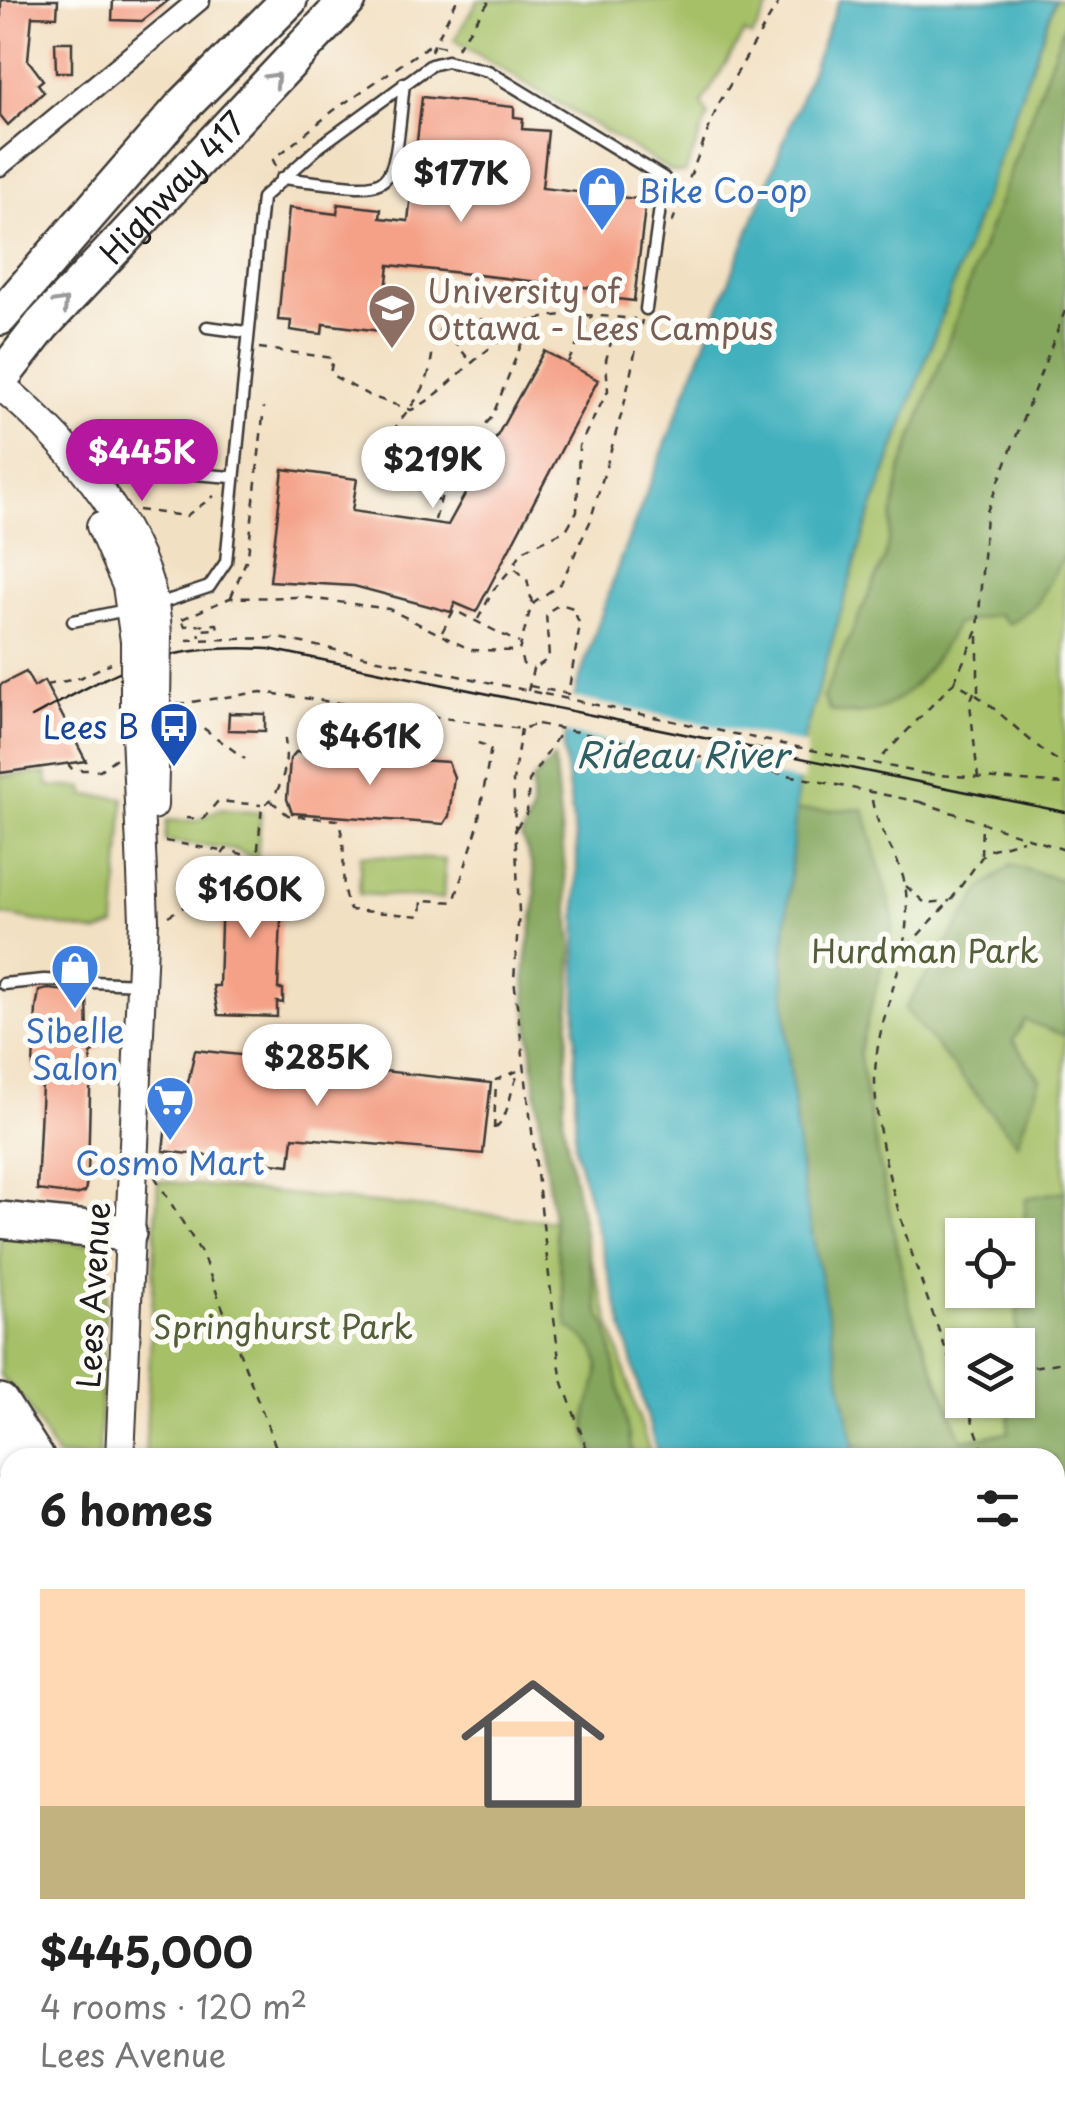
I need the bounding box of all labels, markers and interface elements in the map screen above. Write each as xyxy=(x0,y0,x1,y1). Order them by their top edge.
one-way arrow xyxy=(262,72,280,90)
street label: Highway 417 xyxy=(88,100,256,274)
pin: $177K xyxy=(391,140,531,225)
text: $177K xyxy=(413,148,509,196)
shop icon: Bike Co-op xyxy=(576,164,628,232)
place label: Bike Co-op xyxy=(637,166,807,214)
place label: University of Ottawa - Lees Campus xyxy=(427,266,773,351)
school or university icon: University of Ottawa - Lees Campus xyxy=(366,282,418,350)
one-way arrow xyxy=(50,297,68,316)
pin: $445K xyxy=(72,419,212,504)
pin: $219K xyxy=(363,426,503,511)
text: $445K xyxy=(88,427,196,475)
text: $219K xyxy=(383,434,483,482)
bus stop icon: Lees B xyxy=(148,700,200,768)
place label: Lees B xyxy=(43,702,139,750)
pin: $461K xyxy=(300,703,440,788)
text: $461K xyxy=(319,711,421,759)
water label: Rideau River xyxy=(576,727,792,780)
pin: $160K xyxy=(180,856,320,941)
text: $160K xyxy=(198,864,302,912)
park label: Hurdman Park xyxy=(811,926,1039,974)
shop icon: Sibelle Salon xyxy=(49,942,101,1010)
place label: Sibelle Salon xyxy=(25,1006,125,1091)
pin: $285K xyxy=(247,1024,387,1109)
text: $285K xyxy=(264,1032,370,1080)
supermarket icon: Cosmo Mart xyxy=(144,1074,196,1142)
place label: Cosmo Mart xyxy=(75,1138,265,1186)
street label: Lees Avenue xyxy=(63,1201,121,1389)
map controls xyxy=(945,1218,1035,1418)
button: locate xyxy=(945,1218,1035,1308)
park label: Springhurst Park xyxy=(153,1302,413,1350)
button: layers xyxy=(945,1328,1035,1418)
text: 6 homes xyxy=(40,1477,213,1540)
icon: filters xyxy=(970,1481,1025,1536)
icon: home xyxy=(443,1654,623,1834)
text: $445,000 xyxy=(40,1919,253,1982)
text: 4 rooms · 120 m² xyxy=(40,1982,307,2030)
text: Lees Avenue xyxy=(40,2030,226,2078)

